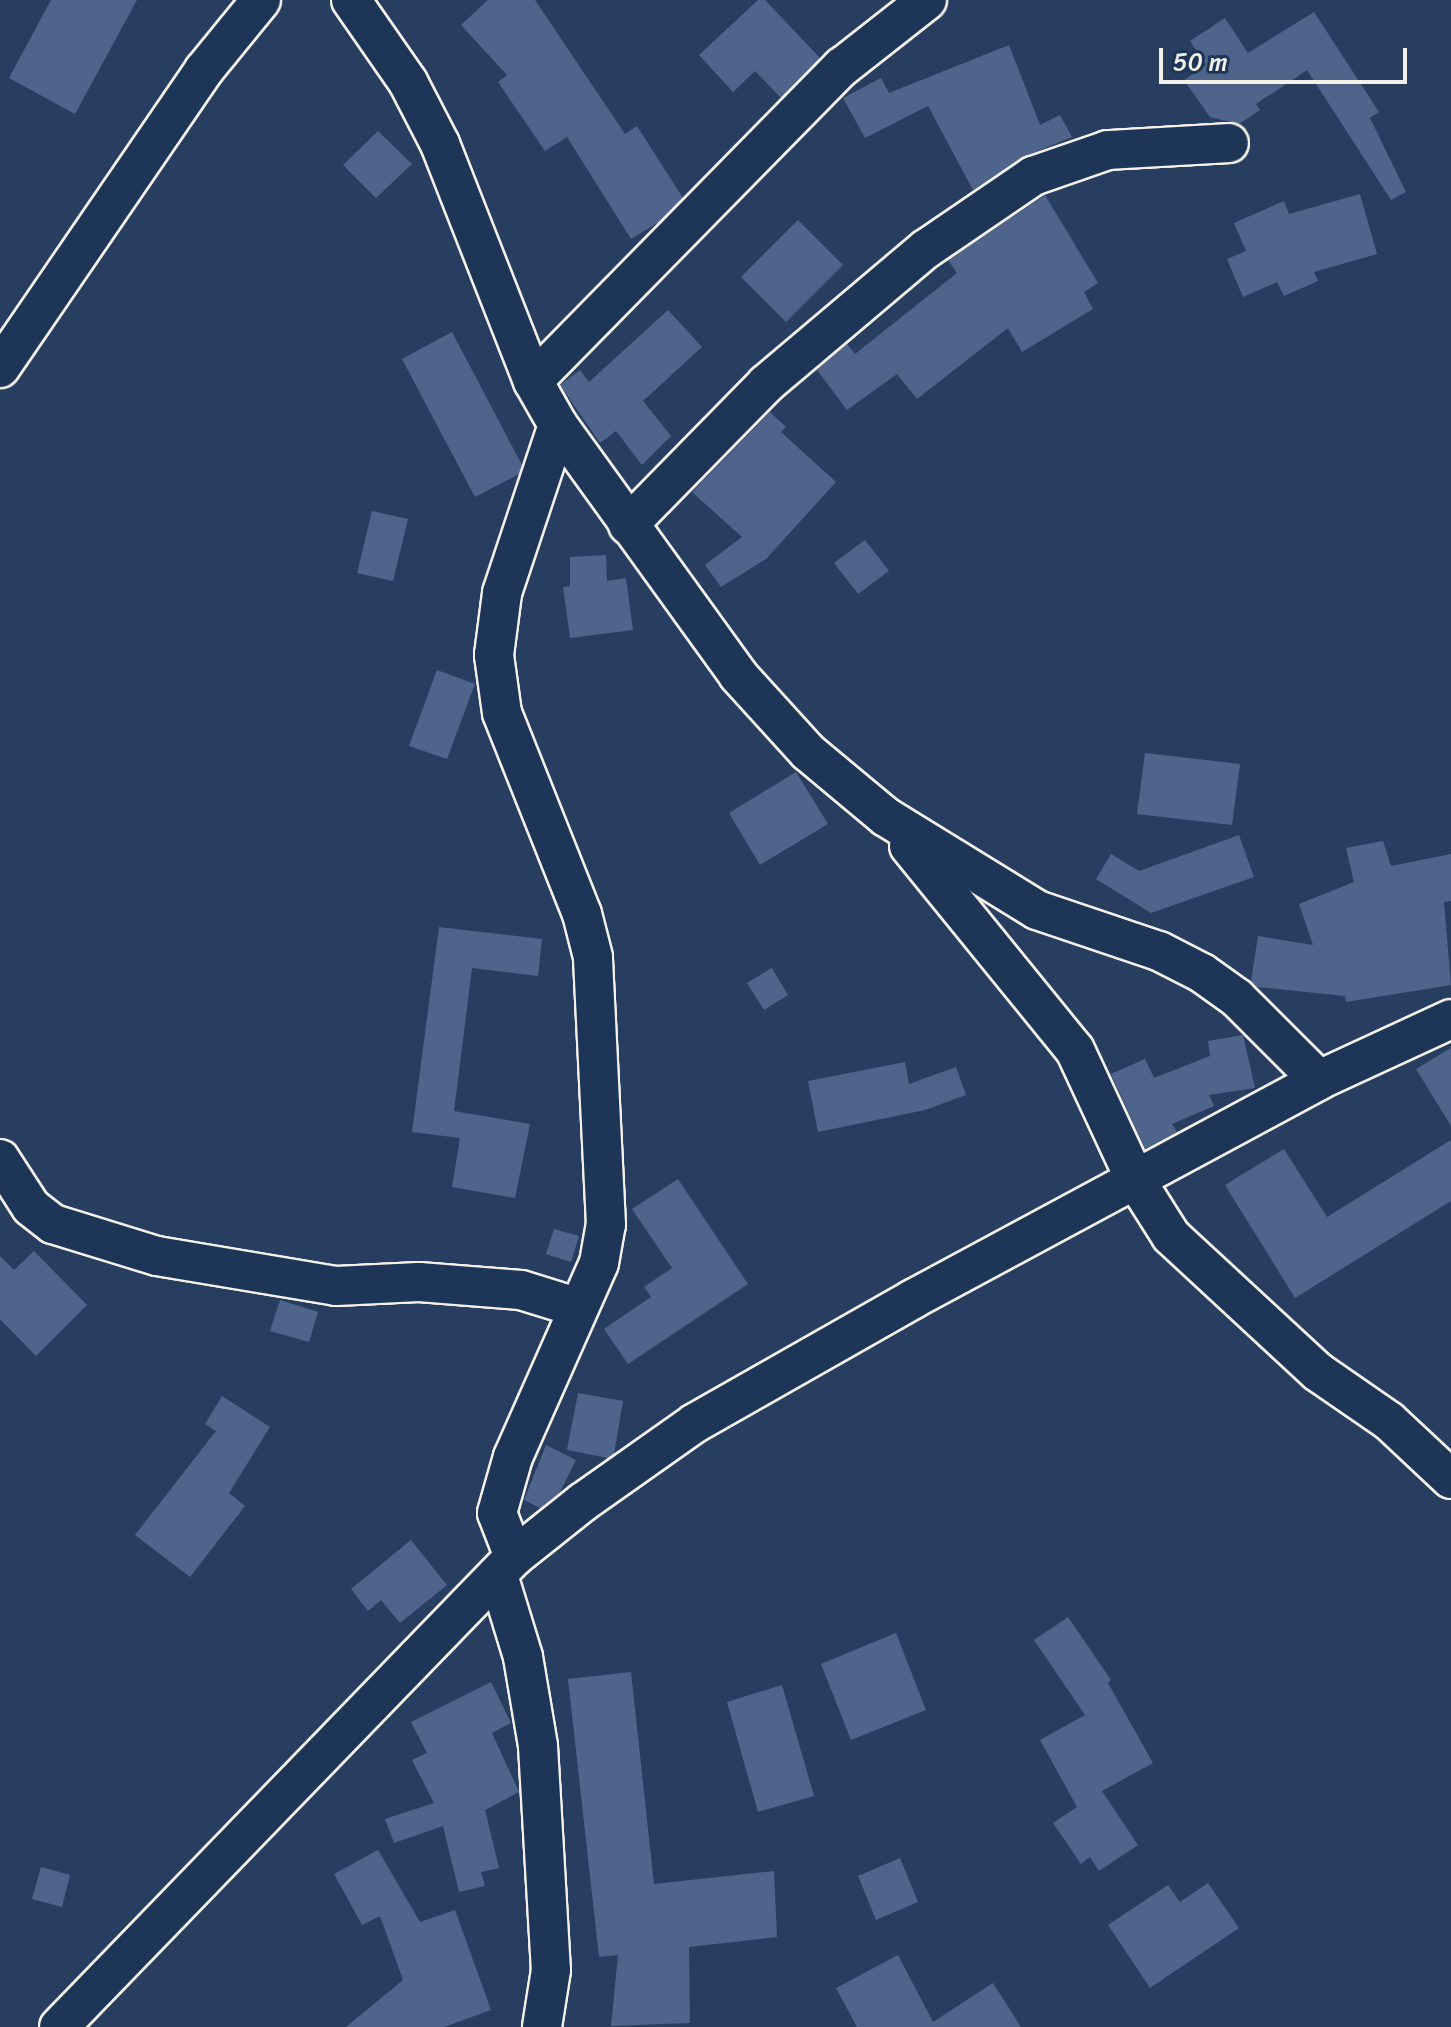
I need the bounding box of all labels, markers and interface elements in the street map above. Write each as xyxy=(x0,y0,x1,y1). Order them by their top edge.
scale bar xyxy=(1163,32,1411,82)
text: 50 m xyxy=(1173,41,1228,83)

